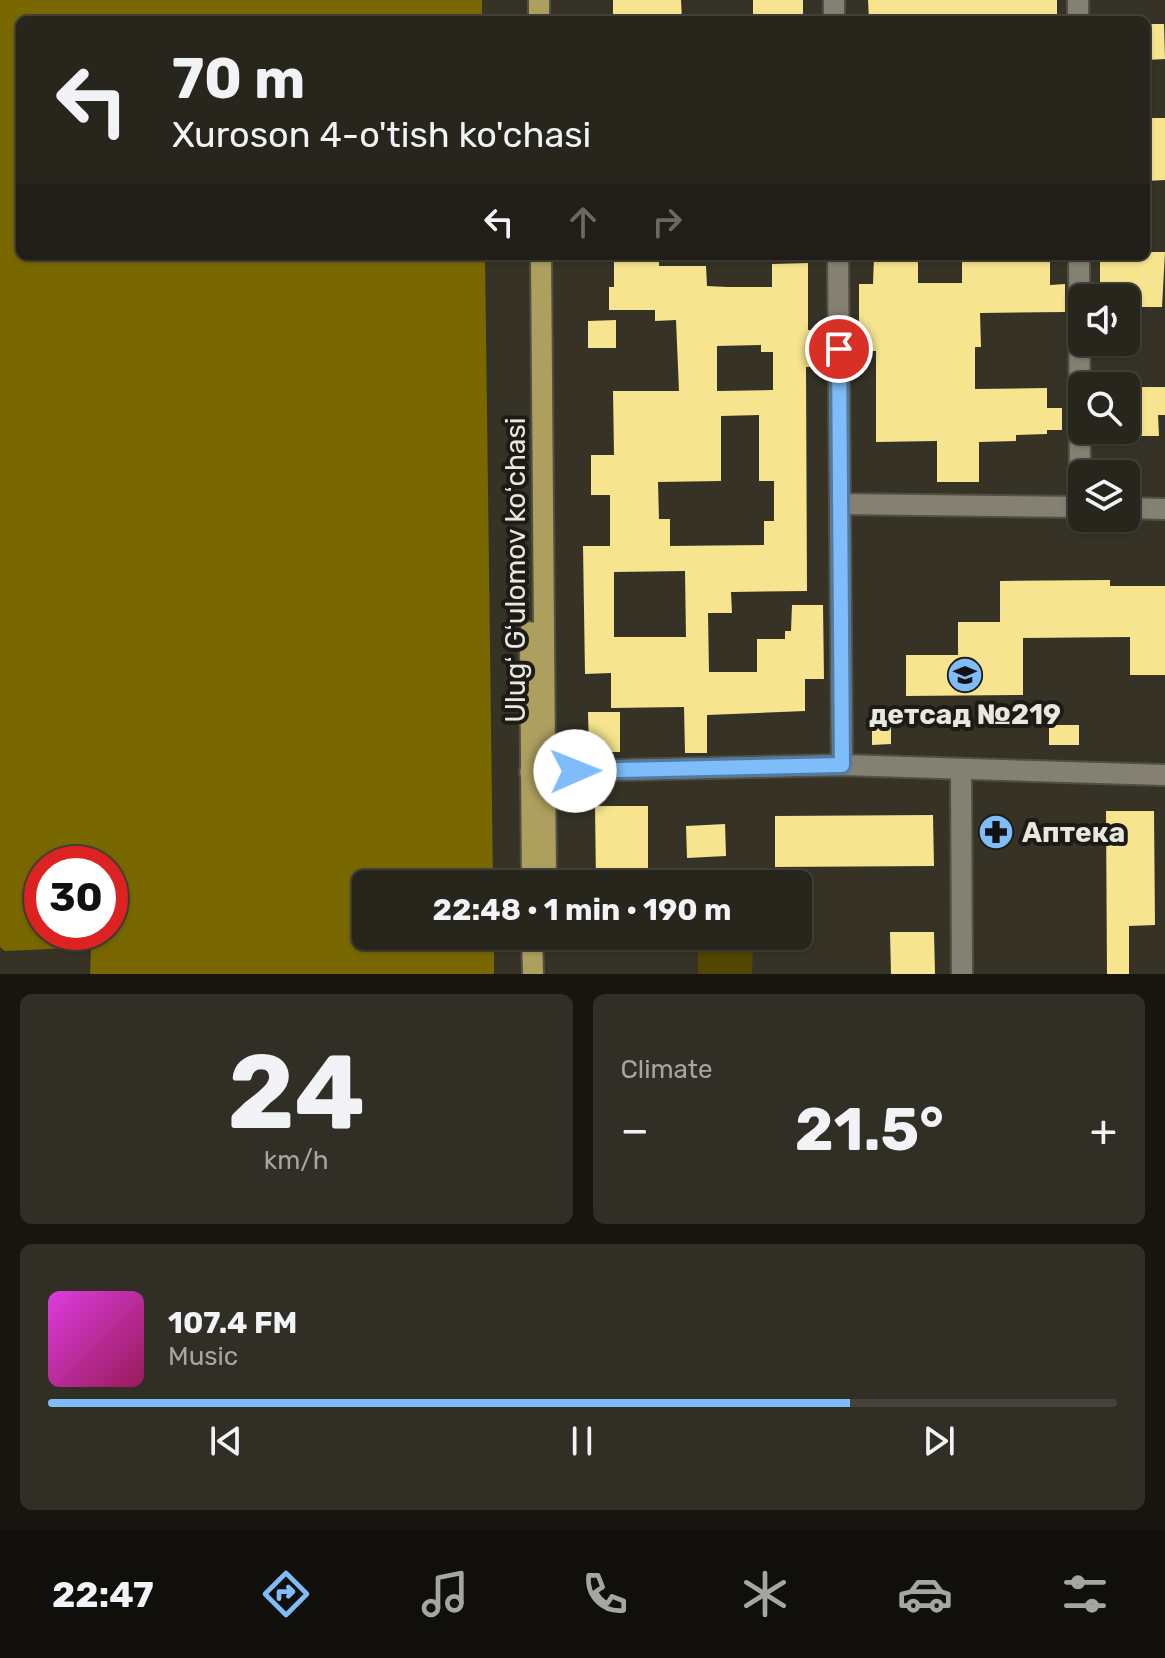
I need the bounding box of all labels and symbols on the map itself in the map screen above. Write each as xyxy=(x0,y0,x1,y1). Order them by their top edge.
pin xyxy=(805,315,873,383)
street label: Ulugʻ Gʻulomov koʻchasi xyxy=(499,417,532,723)
school or university icon: детсад №219 xyxy=(946,656,984,694)
place label: детсад №219 xyxy=(869,698,1061,731)
position arrow xyxy=(533,729,617,813)
pharmacy icon: Аптека xyxy=(977,813,1015,851)
place label: Аптека xyxy=(1022,816,1125,849)
speed limit sign: 30 xyxy=(24,846,128,950)

